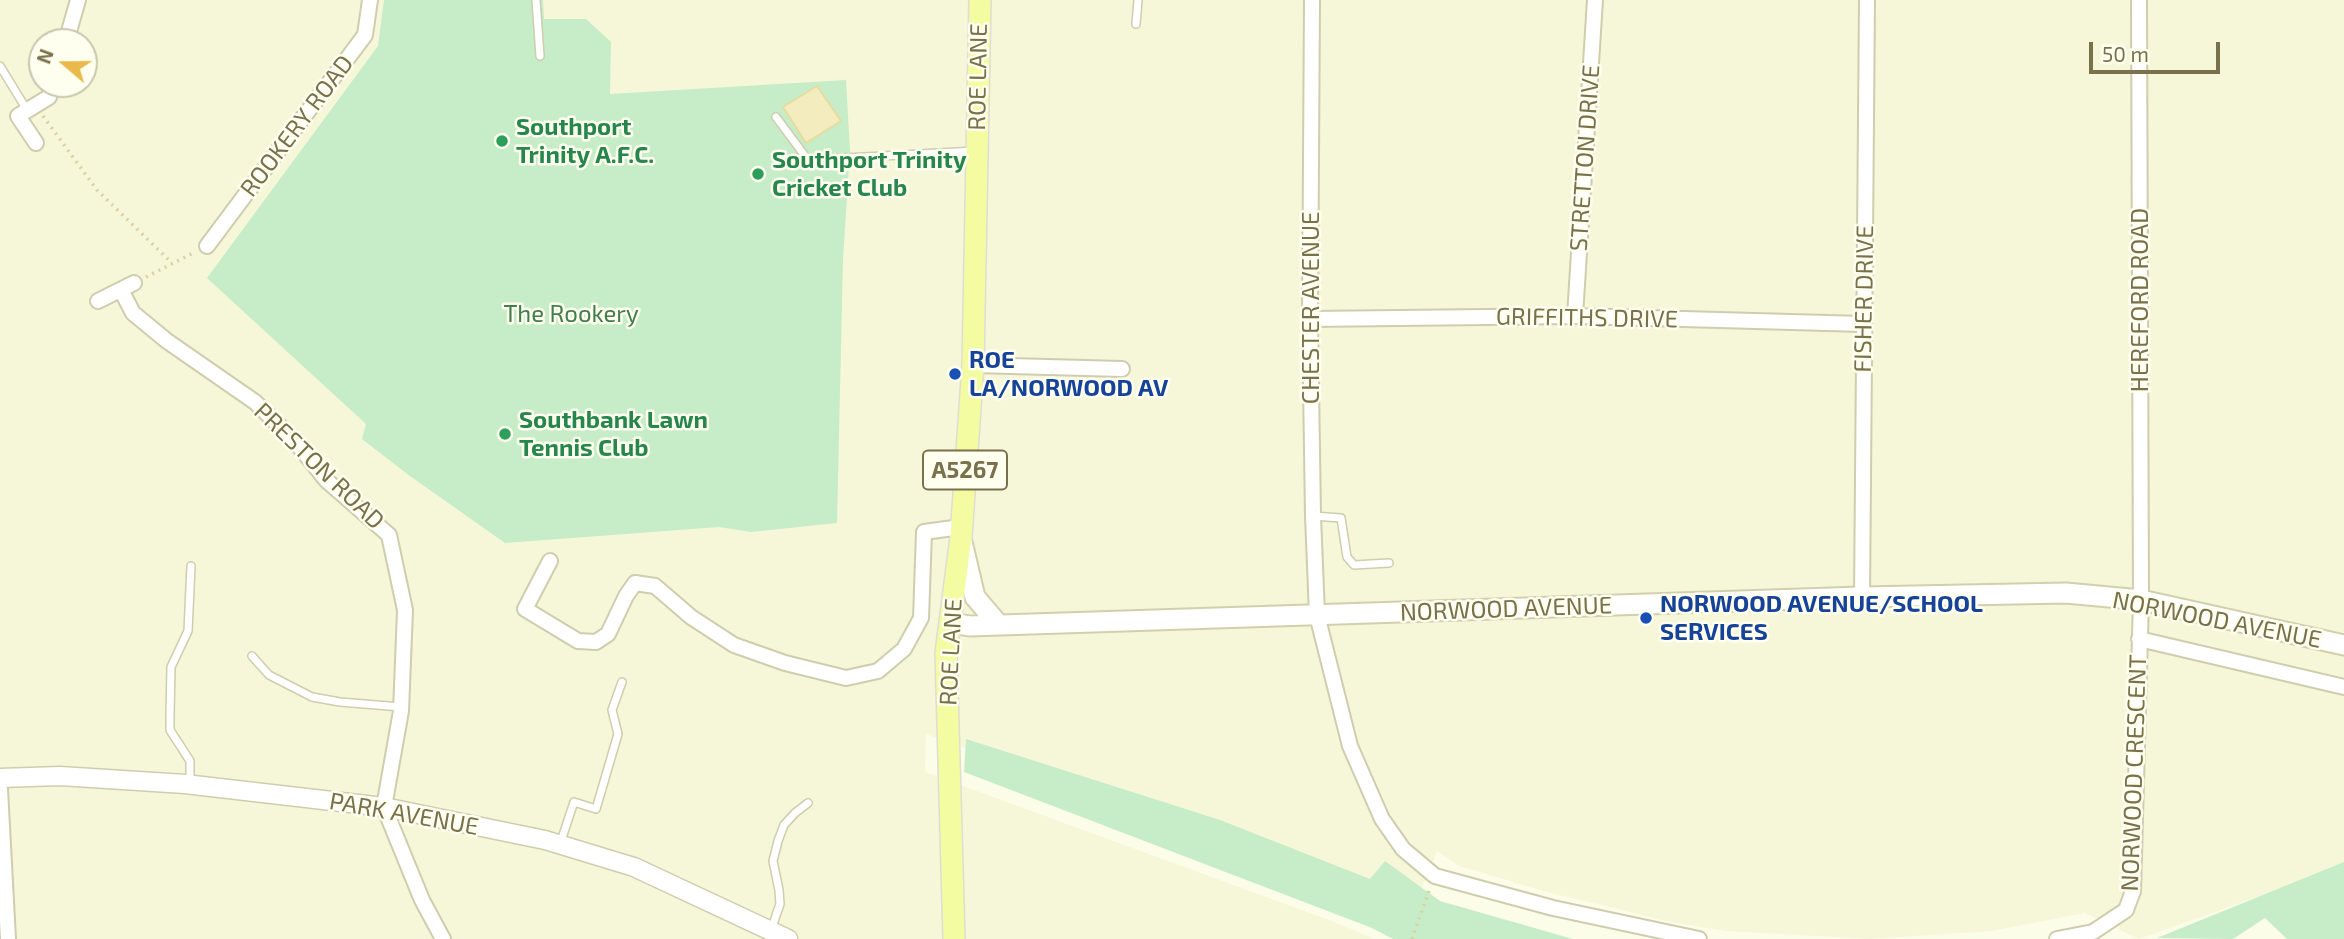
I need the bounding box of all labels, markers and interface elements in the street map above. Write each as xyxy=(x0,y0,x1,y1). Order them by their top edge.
street label: ROE LANE xyxy=(963,23,993,131)
north arrow xyxy=(28,28,98,98)
scale bar xyxy=(2092,28,2223,72)
text: 50 m xyxy=(2102,41,2149,66)
text: N xyxy=(32,46,58,67)
street label: ROOKERY ROAD xyxy=(234,50,360,202)
street label: STRETTON DRIVE xyxy=(1564,64,1606,252)
place label: Southport Trinity A.F.C. xyxy=(516,113,654,169)
marker: Southport Trinity A.F.C. xyxy=(494,133,510,149)
place label: Southport Trinity Cricket Club xyxy=(772,146,967,202)
marker: Southport Trinity Cricket Club xyxy=(750,166,766,182)
street label: HEREFORD ROAD xyxy=(2126,208,2154,392)
street label: CHESTER AVENUE xyxy=(1297,212,1325,404)
street label: FISHER DRIVE xyxy=(1848,225,1880,373)
park label: The Rookery xyxy=(503,300,639,328)
street label: GRIFFITHS DRIVE xyxy=(1496,302,1678,334)
place label: ROE LA/NORWOOD AV xyxy=(969,346,1168,402)
marker: ROE LA/NORWOOD AV xyxy=(947,366,963,382)
street label: PRESTON ROAD xyxy=(248,397,390,535)
place label: Southbank Lawn Tennis Club xyxy=(519,406,708,462)
marker: Southbank Lawn Tennis Club xyxy=(497,426,513,442)
road number: A5267 xyxy=(923,450,1007,490)
street label: NORWOOD AVENUE xyxy=(2110,586,2324,654)
place label: NORWOOD AVENUE/SCHOOL SERVICES xyxy=(1660,590,1983,646)
street label: NORWOOD AVENUE xyxy=(1399,591,1613,627)
street label: ROE LANE xyxy=(934,598,968,706)
marker: NORWOOD AVENUE/SCHOOL SERVICES xyxy=(1638,610,1654,626)
street label: NORWOOD CRESCENT xyxy=(2115,654,2153,892)
street label: PARK AVENUE xyxy=(327,787,481,841)

